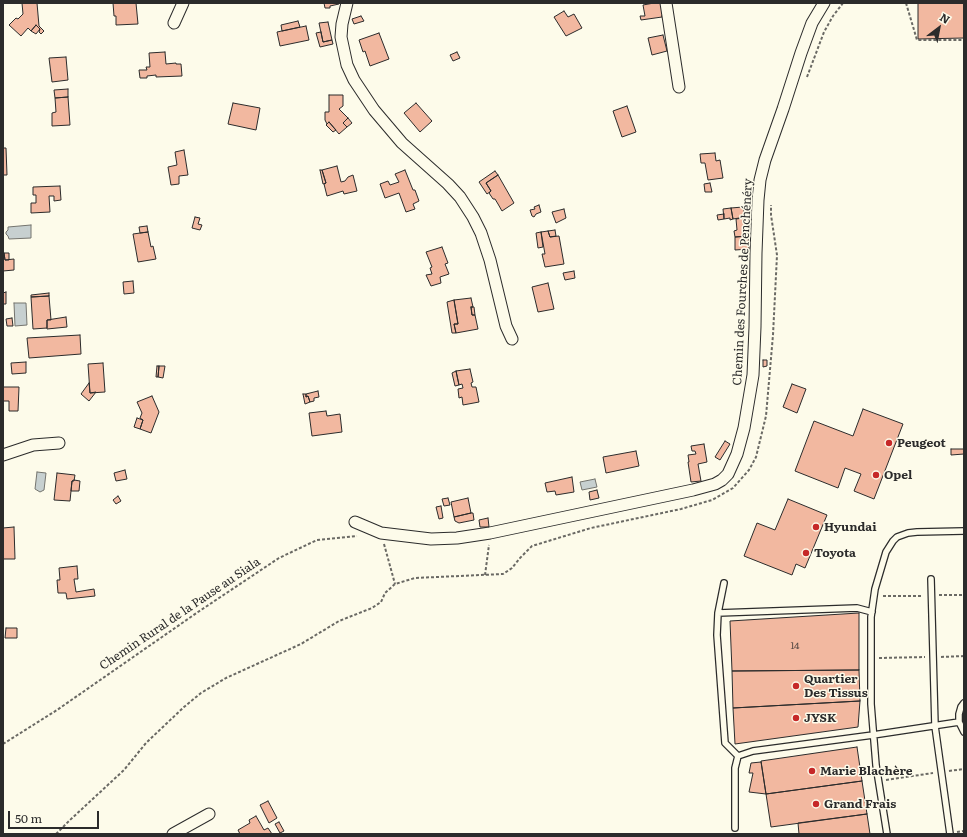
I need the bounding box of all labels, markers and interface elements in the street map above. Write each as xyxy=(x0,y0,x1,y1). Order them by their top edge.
north arrow xyxy=(919,8,959,48)
text: N xyxy=(937,9,954,27)
street label: Chemin des Fourches de Penchénéry xyxy=(730,178,756,386)
place label: Peugeot xyxy=(897,436,946,450)
marker: Peugeot xyxy=(884,438,894,448)
place label: Opel xyxy=(884,468,912,482)
marker: Opel xyxy=(871,470,881,480)
place label: Hyundai xyxy=(824,520,877,534)
marker: Hyundai xyxy=(811,522,821,532)
place label: Toyota xyxy=(814,546,856,560)
marker: Toyota xyxy=(801,548,811,558)
street label: Chemin Rural de la Pause au Siala xyxy=(97,555,263,673)
house number: 14 xyxy=(790,640,800,652)
place label: Quartier Des Tissus xyxy=(804,672,868,700)
marker: Quartier Des Tissus xyxy=(791,681,801,691)
place label: JYSK xyxy=(804,711,836,725)
marker: JYSK xyxy=(791,713,801,723)
place label: Marie Blachère xyxy=(820,764,913,778)
marker: Marie Blachère xyxy=(807,766,817,776)
place label: Grand Frais xyxy=(824,797,896,811)
marker: Grand Frais xyxy=(811,799,821,809)
scale bar xyxy=(10,803,101,829)
text: 50 m xyxy=(15,809,42,827)

